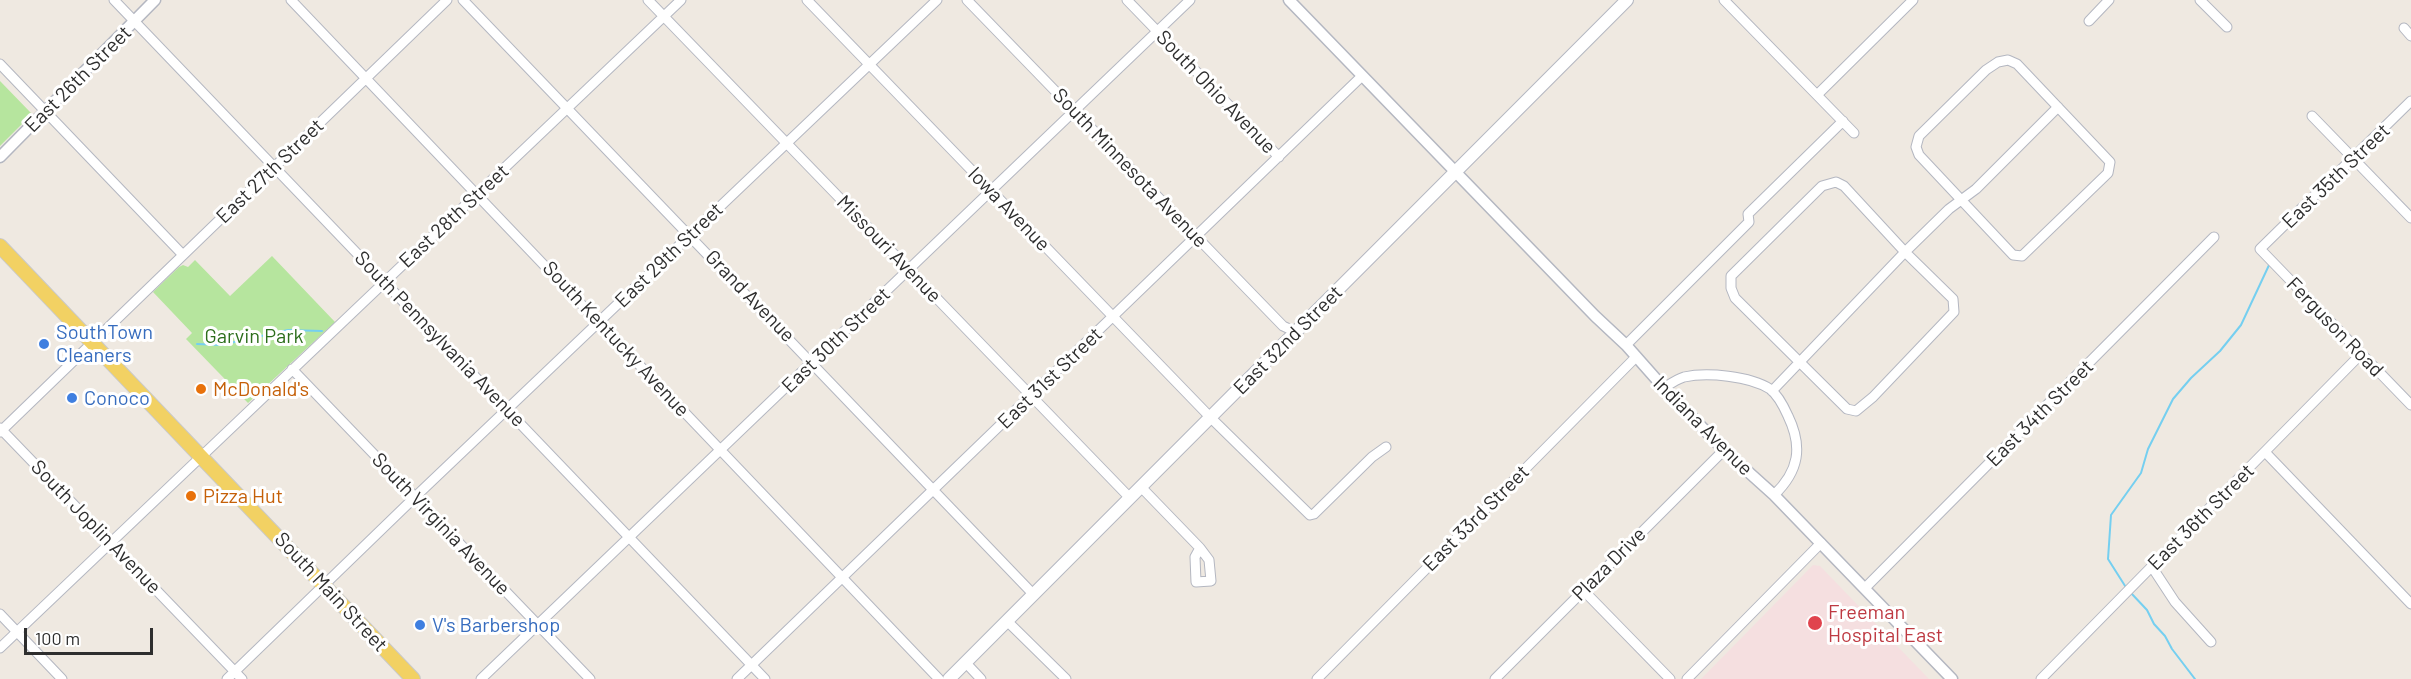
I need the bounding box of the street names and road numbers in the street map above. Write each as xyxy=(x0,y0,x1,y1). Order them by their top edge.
street label: East 26th Street xyxy=(20,21,136,137)
street label: South Ohio Avenue xyxy=(1151,25,1281,159)
street label: South Minnesota Avenue xyxy=(1048,83,1212,253)
street label: East 27th Street xyxy=(211,114,329,228)
street label: East 35th Street xyxy=(2277,119,2395,233)
street label: East 28th Street xyxy=(394,159,514,273)
street label: Iowa Avenue xyxy=(963,162,1055,256)
street label: Missouri Avenue xyxy=(832,190,946,308)
street label: East 29th Street xyxy=(610,197,728,313)
street label: Grand Avenue xyxy=(700,245,800,347)
street label: South Pennsylvania Avenue xyxy=(350,246,530,432)
street label: South Kentucky Avenue xyxy=(538,256,694,422)
street label: Ferguson Road xyxy=(2281,272,2389,382)
street label: East 32nd Street xyxy=(1228,280,1348,400)
street label: East 30th Street xyxy=(777,282,895,398)
street label: East 31st Street xyxy=(993,322,1107,434)
street label: East 34th Street xyxy=(1982,355,2098,471)
street label: Indiana Avenue xyxy=(1648,371,1758,481)
street label: South Virginia Avenue xyxy=(367,448,515,600)
street label: South Joplin Avenue xyxy=(26,455,166,599)
street label: East 36th Street xyxy=(2143,459,2259,575)
street label: East 33rd Street xyxy=(1418,460,1534,576)
street label: Plaza Drive xyxy=(1567,522,1651,606)
street label: South Main Street xyxy=(270,527,392,657)

